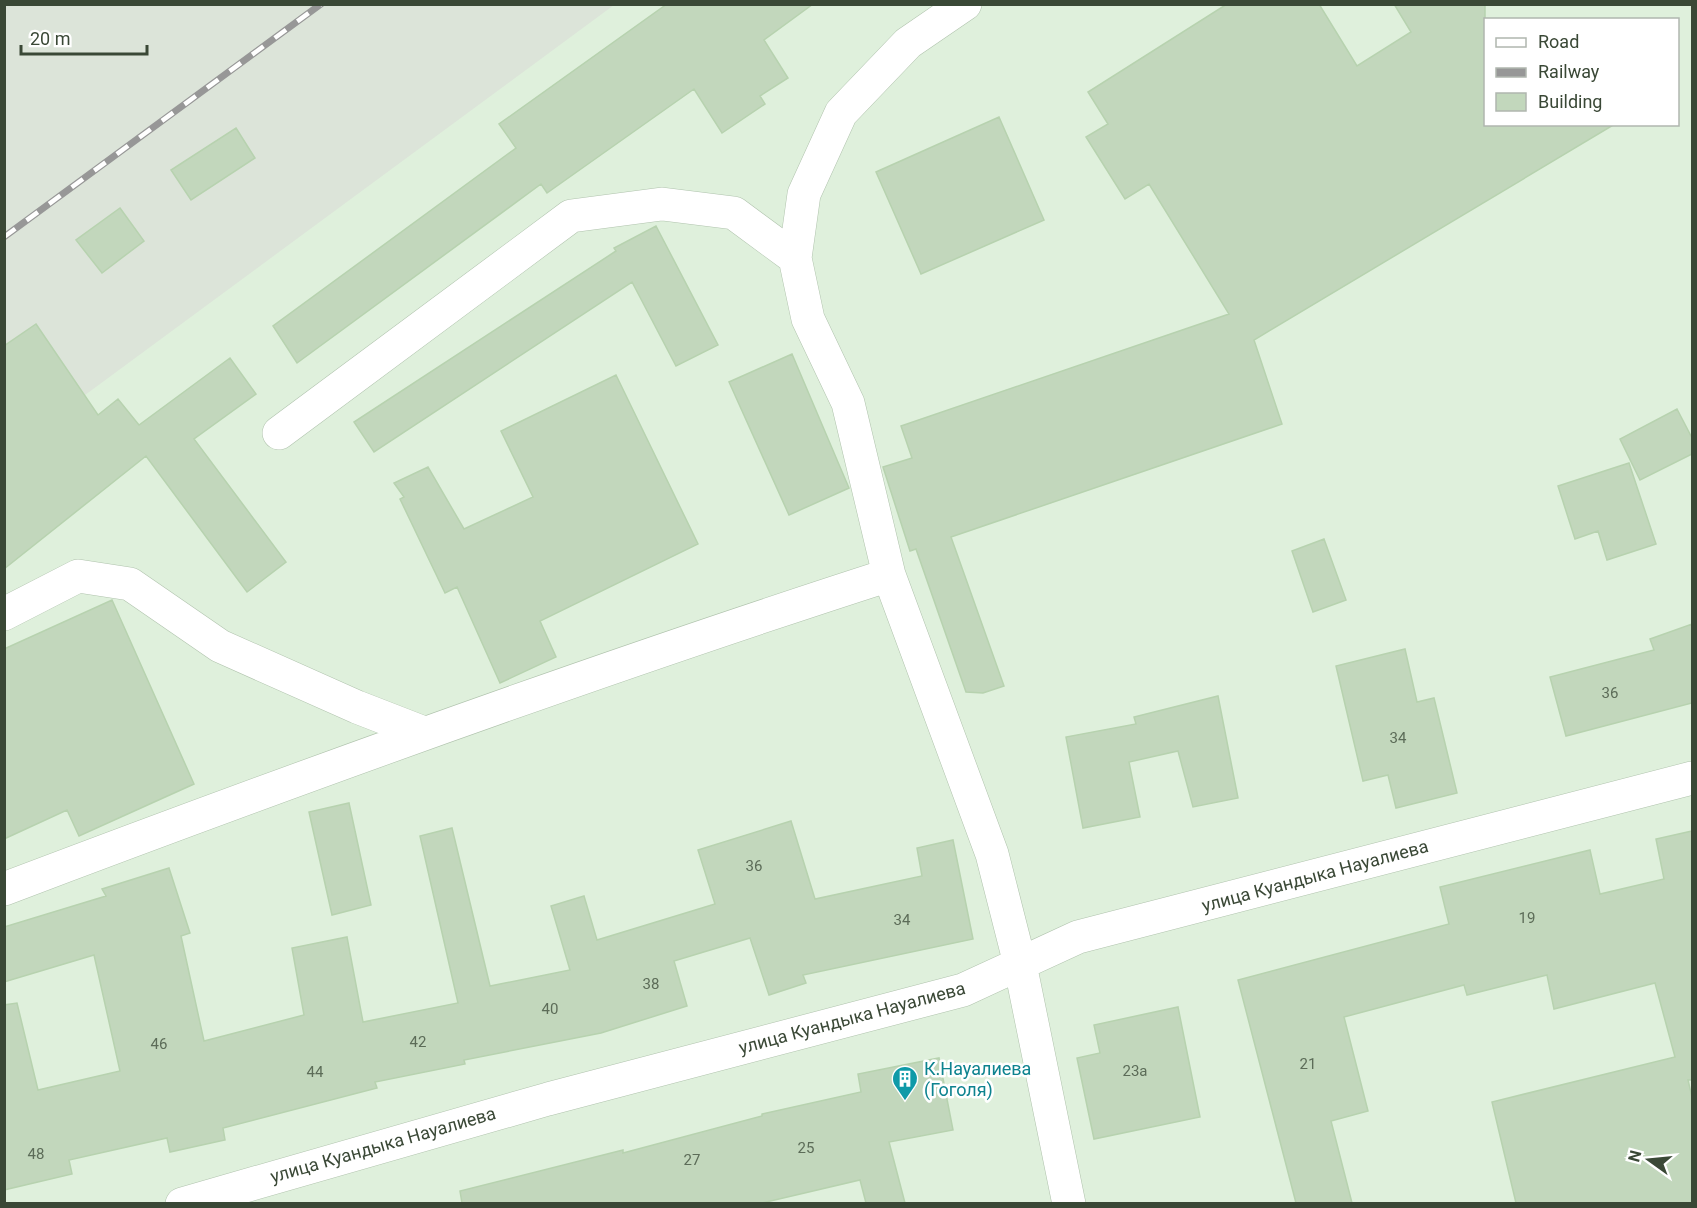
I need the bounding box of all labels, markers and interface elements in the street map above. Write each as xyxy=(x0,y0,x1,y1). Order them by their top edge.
scale bar xyxy=(21,18,147,56)
legend xyxy=(1484,18,1679,126)
text: 20 m xyxy=(30,28,70,49)
text: Road xyxy=(1538,31,1579,52)
text: Railway xyxy=(1538,61,1600,82)
text: Building xyxy=(1538,91,1602,112)
house number: 36 xyxy=(1602,684,1618,702)
house number: 34 xyxy=(1390,729,1407,747)
street label: улица Куандыка Науалиева xyxy=(1199,835,1430,916)
house number: 36 xyxy=(746,857,762,875)
house number: 19 xyxy=(1519,909,1535,927)
house number: 34 xyxy=(894,911,911,929)
house number: 38 xyxy=(643,975,659,993)
street label: улица Куандыка Науалиева xyxy=(736,977,967,1058)
house number: 40 xyxy=(542,1000,558,1018)
house number: 42 xyxy=(410,1033,426,1051)
house number: 46 xyxy=(151,1035,167,1053)
house number: 21 xyxy=(1300,1055,1316,1073)
place label: К.Науалиева (Гоголя) xyxy=(924,1058,1031,1101)
house number: 23а xyxy=(1122,1062,1148,1080)
house number: 44 xyxy=(307,1063,324,1081)
building icon: К.Науалиева (Гоголя) xyxy=(890,1064,920,1102)
street label: улица Куандыка Науалиева xyxy=(268,1102,498,1187)
north arrow xyxy=(1619,1130,1679,1190)
house number: 25 xyxy=(798,1139,814,1157)
house number: 48 xyxy=(28,1145,44,1163)
text: N xyxy=(1624,1148,1646,1164)
house number: 27 xyxy=(684,1151,700,1169)

